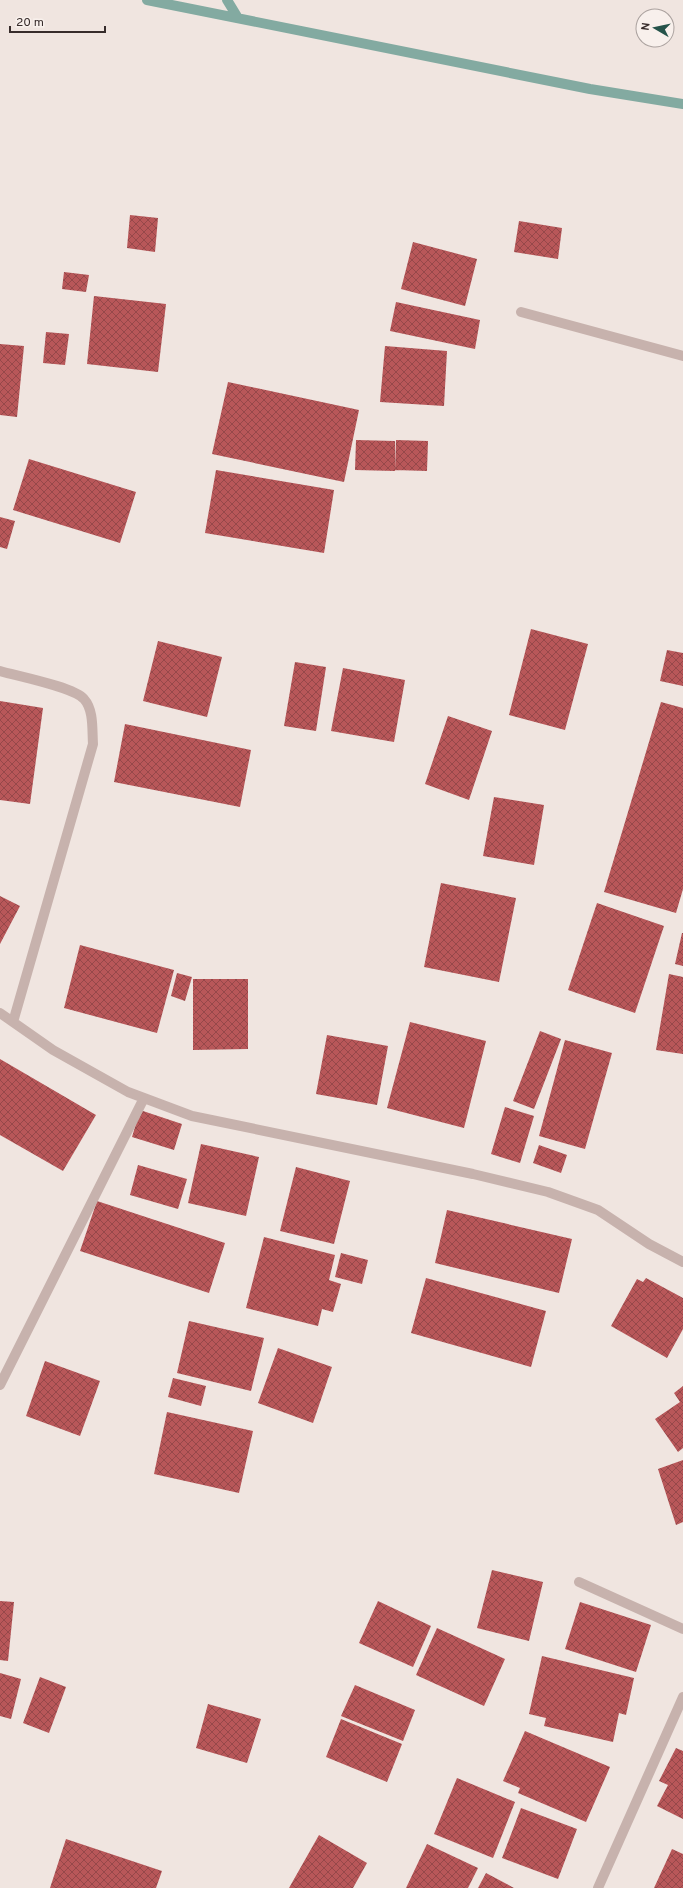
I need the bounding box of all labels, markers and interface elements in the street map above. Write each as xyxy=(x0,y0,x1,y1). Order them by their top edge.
scale bar xyxy=(10,8,105,34)
north arrow xyxy=(635,8,675,48)
text: 20 m xyxy=(16,15,44,31)
text: N xyxy=(639,22,654,32)

